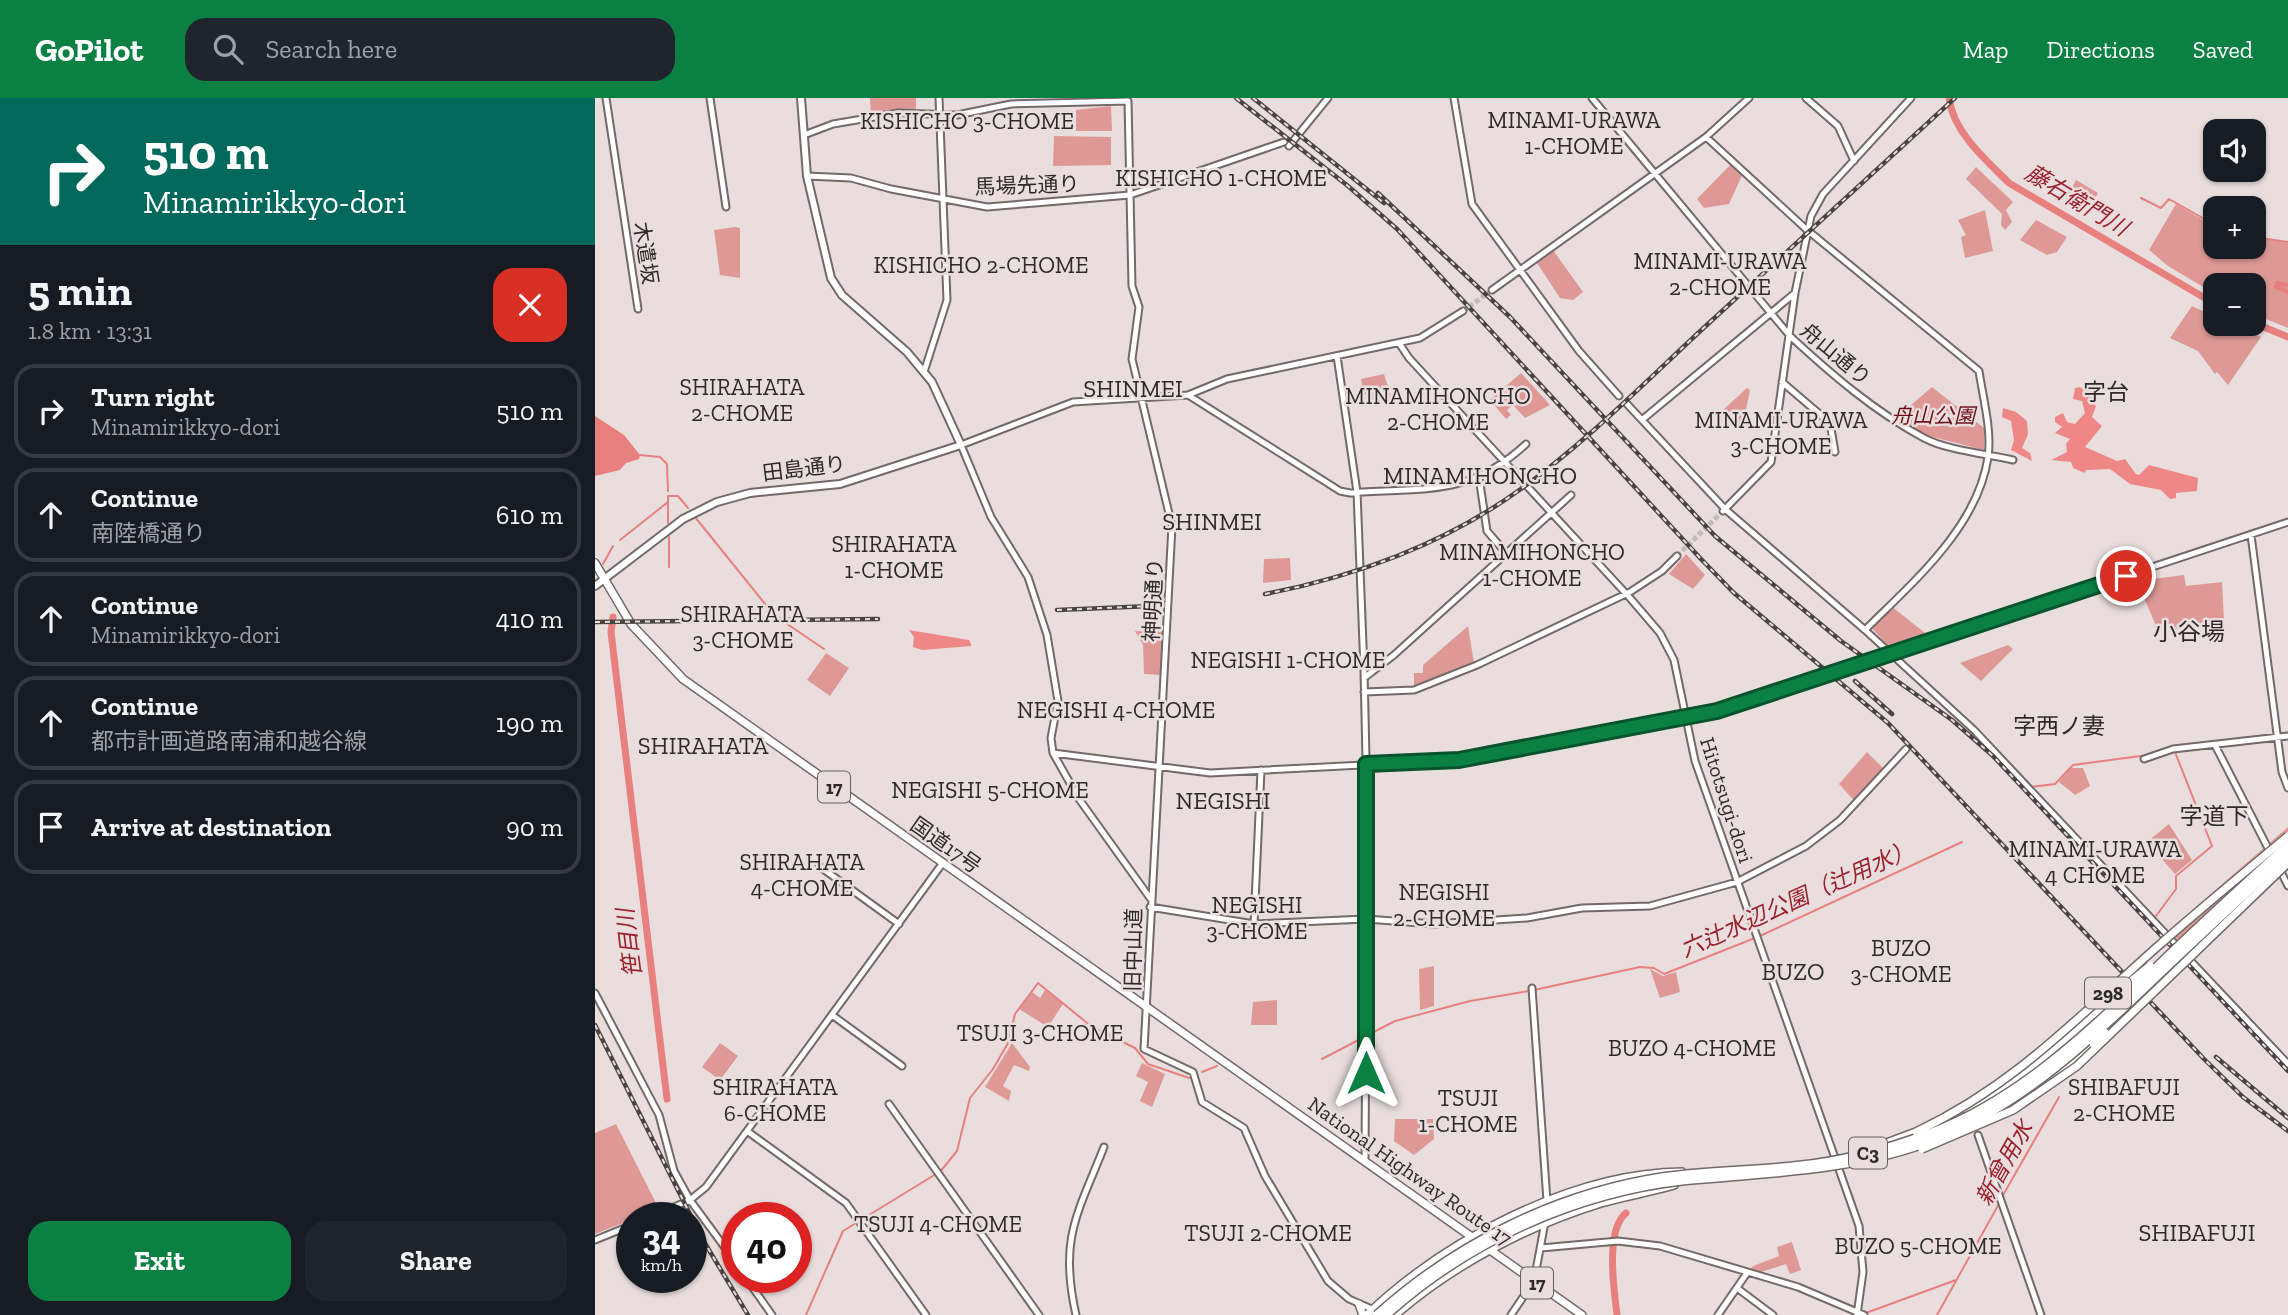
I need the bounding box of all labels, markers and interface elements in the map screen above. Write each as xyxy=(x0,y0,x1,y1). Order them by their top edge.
search box xyxy=(185,18,675,81)
text: GoPilot xyxy=(35,30,143,69)
icon: search xyxy=(209,30,247,68)
text: Search here xyxy=(265,33,397,65)
text: Map xyxy=(1963,35,2009,64)
text: Directions xyxy=(2047,35,2155,64)
text: Saved xyxy=(2193,35,2253,64)
district label: MINAMI-URAWA 1-CHOME xyxy=(1487,106,1662,160)
district label: KISHICHO 3-CHOME xyxy=(860,107,1074,135)
map controls xyxy=(2203,119,2266,336)
button: sound xyxy=(2203,119,2266,182)
text: 510 m xyxy=(143,123,269,182)
icon: right xyxy=(28,126,119,217)
water label: 藤右衛門川 xyxy=(2021,158,2136,243)
district label: KISHICHO 1-CHOME xyxy=(1115,164,1327,192)
street label: 馬場先通り xyxy=(974,171,1080,199)
text: Minamirikkyo-dori xyxy=(143,183,406,221)
button: + xyxy=(2203,196,2266,259)
street label: 木遣坂 xyxy=(629,220,663,286)
district label: MINAMI-URAWA 2-CHOME xyxy=(1633,247,1808,301)
district label: KISHICHO 2-CHOME xyxy=(874,251,1088,279)
text: 5 min xyxy=(28,265,132,316)
button: close xyxy=(493,268,567,342)
button: − xyxy=(2203,273,2266,336)
text: 1.8 km · 13:31 xyxy=(28,317,152,345)
street label: 舟山通り xyxy=(1796,317,1876,391)
district label: SHIRAHATA 2-CHOME xyxy=(679,373,806,427)
district label: SHINMEI xyxy=(1083,374,1183,403)
district label: 字台 xyxy=(2083,378,2129,406)
text: Turn right xyxy=(91,381,214,413)
district label: MINAMIHONCHO 2-CHOME xyxy=(1345,382,1531,436)
icon: right xyxy=(32,392,70,430)
text: 510 m xyxy=(496,395,563,427)
park label: 舟山公園 xyxy=(1891,403,1978,428)
district label: MINAMI-URAWA 3-CHOME xyxy=(1694,406,1869,460)
text: Minamirikkyo-dori xyxy=(91,413,280,441)
street label: 田島通り xyxy=(761,450,847,486)
district label: MINAMIHONCHO xyxy=(1383,461,1577,490)
text: Continue xyxy=(91,482,198,514)
icon: ahead xyxy=(32,496,70,534)
text: 610 m xyxy=(496,499,563,531)
district label: SHINMEI xyxy=(1162,507,1262,536)
text: 南陸橋通り xyxy=(91,519,206,547)
district label: SHIRAHATA 1-CHOME xyxy=(831,530,958,584)
district label: MINAMIHONCHO 1-CHOME xyxy=(1439,538,1625,592)
pin xyxy=(2096,546,2156,606)
street label: 神明通り xyxy=(1138,557,1168,643)
icon: arrive xyxy=(2107,557,2145,595)
text: Continue xyxy=(91,589,198,621)
icon: ahead xyxy=(32,600,70,638)
district label: SHIRAHATA 3-CHOME xyxy=(680,600,807,654)
text: 410 m xyxy=(496,603,563,635)
district label: 小谷場 xyxy=(2153,617,2225,646)
text: Minamirikkyo-dori xyxy=(91,621,280,649)
district label: NEGISHI 1-CHOME xyxy=(1191,646,1385,674)
text: Continue xyxy=(91,690,198,722)
district label: NEGISHI 4-CHOME xyxy=(1017,696,1215,724)
icon: ahead xyxy=(32,704,70,742)
text: 190 m xyxy=(496,707,563,739)
district label: 字西ノ妻 xyxy=(2013,712,2105,740)
text: 都市計画道路南浦和越谷線 xyxy=(91,727,367,755)
district label: SHIRAHATA xyxy=(638,731,769,760)
street label: Hitotsugi-dori xyxy=(1695,734,1759,866)
road number: 17 xyxy=(818,772,850,802)
district label: NEGISHI 5-CHOME xyxy=(891,776,1089,804)
district label: NEGISHI xyxy=(1176,786,1270,815)
district label: 字道下 xyxy=(2180,802,2249,830)
icon: arrive xyxy=(32,808,70,846)
text: Arrive at destination xyxy=(91,811,331,843)
text: 90 m xyxy=(506,811,563,843)
street label: 国道17号 xyxy=(906,812,986,878)
water label: 六辻水辺公園（辻用水） xyxy=(1676,835,1918,963)
district label: MINAMI-URAWA 4 CHOME xyxy=(2008,835,2183,889)
district label: SHIRAHATA 4-CHOME xyxy=(739,848,866,902)
district label: NEGISHI 2-CHOME xyxy=(1393,878,1495,932)
district label: NEGISHI 3-CHOME xyxy=(1206,891,1308,945)
water label: 笹目川 xyxy=(611,904,647,979)
street label: 旧中山道 xyxy=(1120,908,1146,992)
district label: BUZO 3-CHOME xyxy=(1850,934,1952,988)
district label: BUZO xyxy=(1762,957,1824,986)
road number: 298 xyxy=(2085,978,2131,1009)
district label: TSUJI 3-CHOME xyxy=(957,1019,1123,1047)
district label: BUZO 4-CHOME xyxy=(1608,1034,1776,1062)
position arrow xyxy=(1329,1036,1403,1110)
district label: SHIRAHATA 6-CHOME xyxy=(712,1073,839,1127)
district label: SHIBAFUJI 2-CHOME xyxy=(2068,1073,2180,1127)
district label: TSUJI 1-CHOME xyxy=(1419,1084,1517,1138)
street label: National Highway Route 17 xyxy=(1303,1091,1517,1251)
water label: 新曾用水 xyxy=(1969,1113,2040,1210)
road number: C3 xyxy=(1849,1138,1887,1168)
speed limit sign: 40 xyxy=(721,1202,812,1293)
district label: TSUJI 4-CHOME xyxy=(854,1210,1022,1238)
text: 34 xyxy=(642,1217,681,1259)
district label: SHIBAFUJI xyxy=(2139,1218,2255,1247)
district label: TSUJI 2-CHOME xyxy=(1184,1219,1352,1247)
button: Exit xyxy=(28,1221,291,1301)
button: Share xyxy=(305,1221,567,1301)
district label: BUZO 5-CHOME xyxy=(1834,1232,2002,1260)
text: km/h xyxy=(641,1254,682,1276)
road number: 17 xyxy=(1521,1268,1553,1298)

